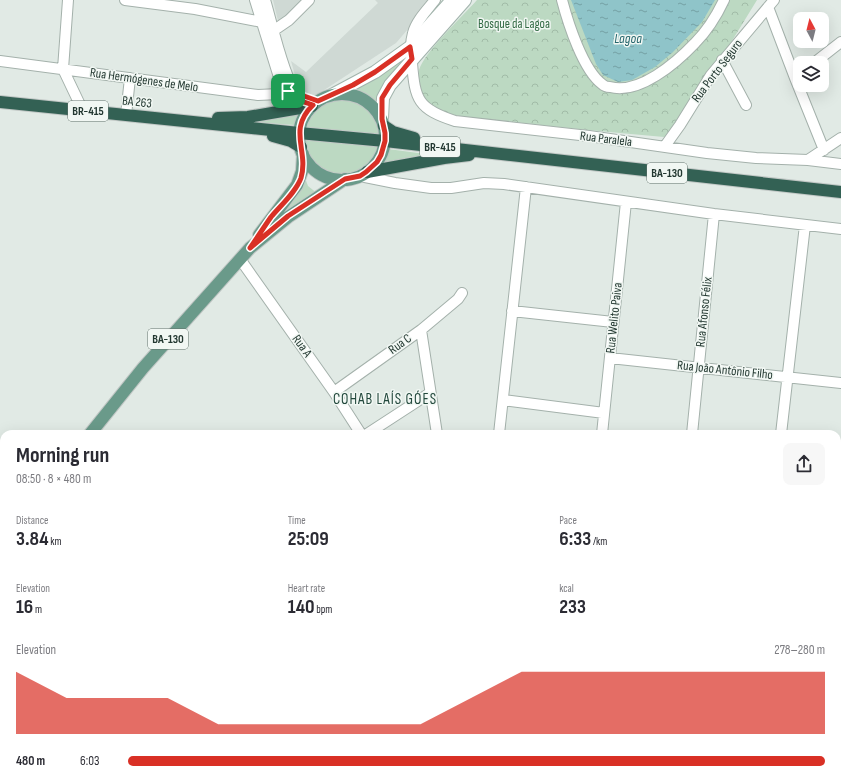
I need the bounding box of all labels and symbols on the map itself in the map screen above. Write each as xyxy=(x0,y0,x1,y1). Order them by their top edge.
north arrow xyxy=(793,12,829,48)
park label: Bosque da Lagoa xyxy=(478,16,550,32)
water label: Lagoa xyxy=(614,30,642,47)
street label: Rua Porto Seguro xyxy=(688,36,746,106)
street label: Rua Hermógenes de Melo xyxy=(89,64,199,96)
pin xyxy=(271,74,305,108)
street label: BA 263 xyxy=(121,92,153,112)
road number: BR-415 xyxy=(68,101,108,121)
street label: Rua Paralela xyxy=(579,128,633,150)
road number: BR-415 xyxy=(420,137,460,157)
road number: BA-130 xyxy=(647,163,687,183)
street label: Rua Afonso Félix xyxy=(692,276,716,348)
street label: Rua Welito Paiva xyxy=(602,282,626,354)
road number: BA-130 xyxy=(148,329,188,349)
street label: Rua C xyxy=(385,330,415,358)
street label: Rua A xyxy=(289,332,316,361)
street label: Rua João Antônio Filho xyxy=(676,357,774,383)
district label: COHAB LAÍS GÓES xyxy=(333,390,437,409)

